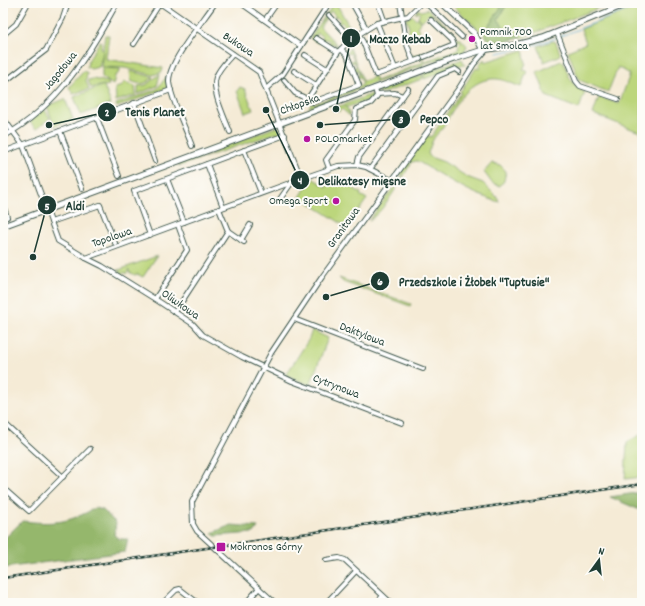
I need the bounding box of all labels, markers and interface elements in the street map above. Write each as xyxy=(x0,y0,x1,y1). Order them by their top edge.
place label: Pomnik 700 lat Smolca xyxy=(480,24,532,55)
callout: Maczo Kebab xyxy=(341,25,439,50)
street label: Bukowa xyxy=(219,28,257,62)
text: 1 xyxy=(350,31,353,48)
text: Maczo Kebab xyxy=(369,31,431,50)
marker: Pomnik 700 lat Smolca xyxy=(467,34,477,44)
street label: Jagodowa xyxy=(40,48,82,94)
street label: Chłopska xyxy=(278,90,322,120)
callout: Tenis Planet xyxy=(97,99,193,124)
text: Tenis Planet xyxy=(125,104,185,123)
text: 2 xyxy=(104,105,110,122)
callout: Pepco xyxy=(391,106,456,131)
text: Pepco xyxy=(420,111,449,130)
text: 3 xyxy=(398,112,404,129)
place label: POLOmarket xyxy=(315,131,373,148)
marker: POLOmarket xyxy=(302,134,312,144)
callout: Delikatesy mięsne xyxy=(290,168,414,193)
text: 4 xyxy=(298,173,303,190)
text: Delikatesy mięsne xyxy=(318,173,406,192)
callout: Aldi xyxy=(37,193,92,218)
place label: Omega Sport xyxy=(269,193,329,210)
marker: Omega Sport xyxy=(331,196,341,206)
text: Aldi xyxy=(66,198,85,217)
text: 5 xyxy=(44,199,50,216)
street label: Granitowa xyxy=(323,204,365,252)
street label: Topolowa xyxy=(90,223,135,253)
callout: Przedszkole i Żłobek "Tuptusie" xyxy=(370,269,557,294)
text: 6 xyxy=(377,274,383,291)
text: Przedszkole i Żłobek "Tuptusie" xyxy=(399,274,550,293)
street label: Oliwkowa xyxy=(157,286,203,325)
street label: Daktylowa xyxy=(337,319,388,352)
street label: Cytrynowa xyxy=(310,370,362,404)
place label: Mokronos Górny xyxy=(230,539,303,556)
north arrow xyxy=(579,540,619,580)
marker: Mokronos Górny xyxy=(215,541,227,553)
text: N xyxy=(596,544,606,561)

